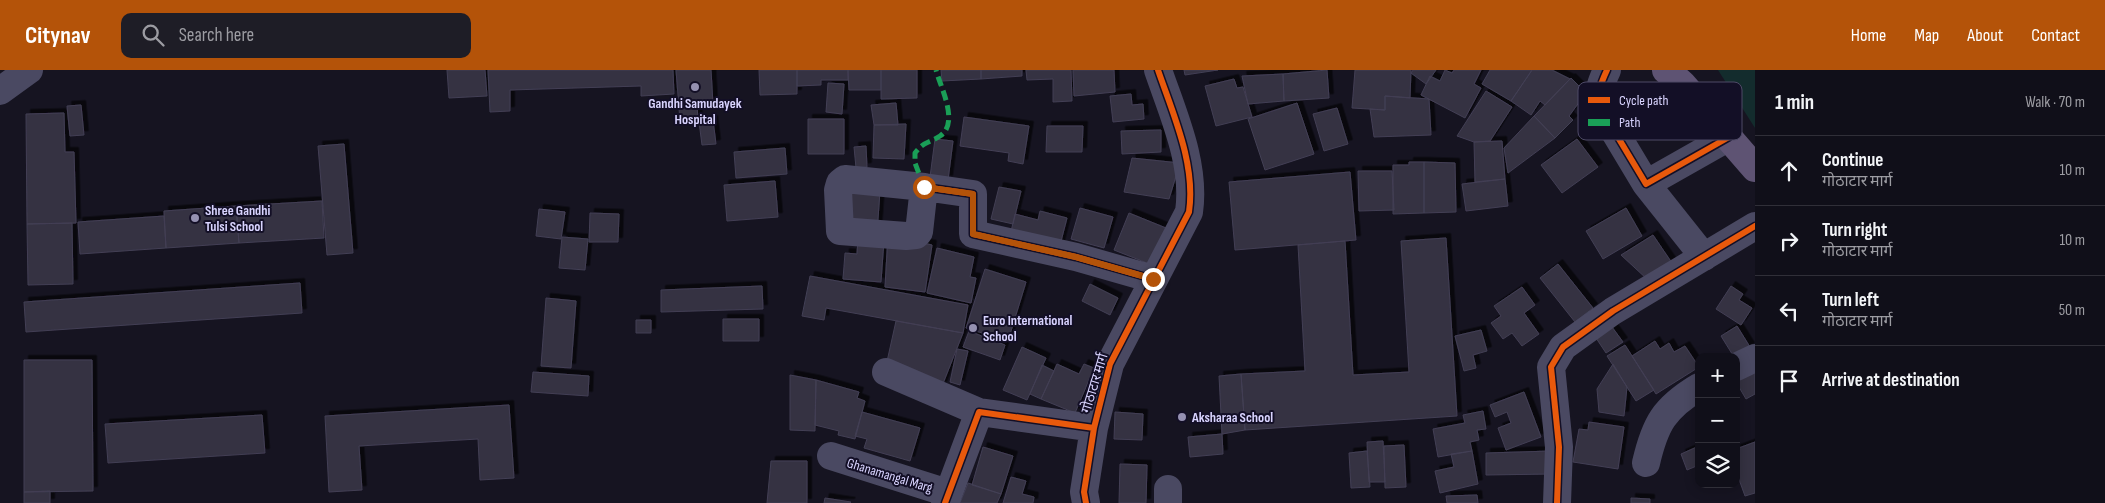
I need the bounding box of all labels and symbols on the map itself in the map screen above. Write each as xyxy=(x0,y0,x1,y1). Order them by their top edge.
marker: Gandhi Samudayek Hospital xyxy=(689,81,701,93)
legend xyxy=(1578,82,1742,140)
text: Cycle path xyxy=(1619,92,1669,109)
place label: Gandhi Samudayek Hospital xyxy=(648,95,742,128)
text: Path xyxy=(1619,114,1640,131)
route start xyxy=(913,176,936,199)
place label: Shree Gandhi Tulsi School xyxy=(205,202,270,235)
marker: Shree Gandhi Tulsi School xyxy=(189,212,201,224)
route end xyxy=(1142,268,1165,291)
place label: Euro International School xyxy=(983,312,1072,345)
marker: Euro International School xyxy=(967,322,979,334)
street label: गोठाटार मार्ग xyxy=(1077,350,1112,415)
place label: Aksharaa School xyxy=(1191,409,1273,426)
marker: Aksharaa School xyxy=(1176,411,1188,423)
street label: Ghanamangal Marg xyxy=(845,454,935,497)

